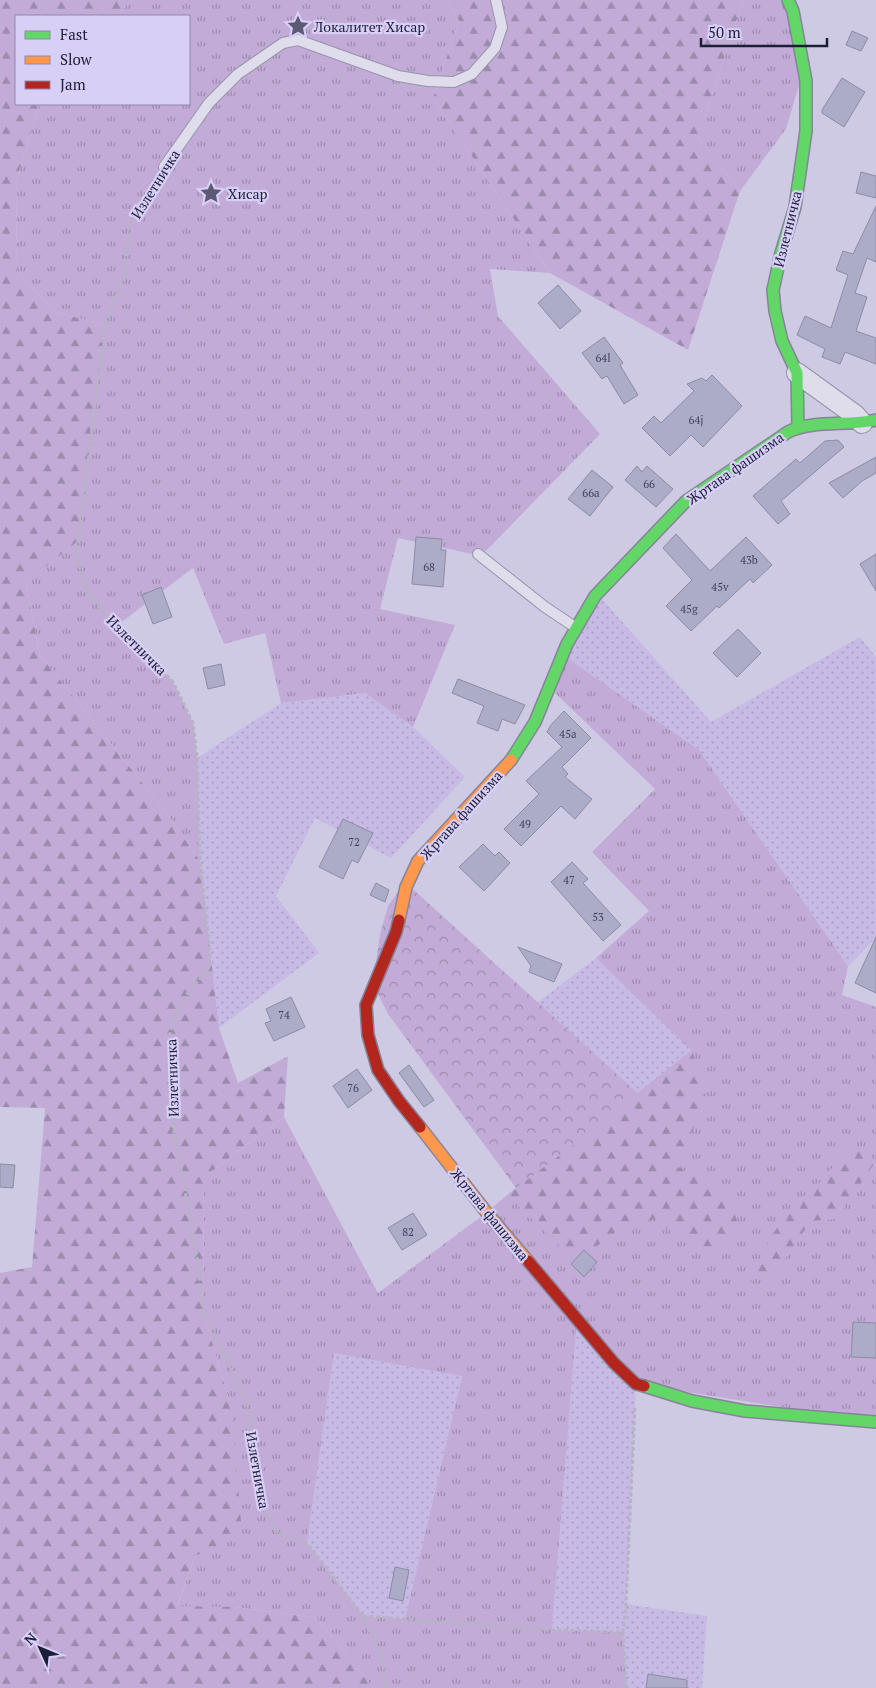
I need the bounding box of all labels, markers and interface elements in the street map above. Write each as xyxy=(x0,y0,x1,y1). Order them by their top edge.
place icon: Локалитет Хисар xyxy=(285,13,311,39)
legend xyxy=(15,15,190,105)
scale bar xyxy=(701,15,827,47)
place label: Локалитет Хисар xyxy=(313,17,425,36)
text: 50 m xyxy=(708,22,741,42)
text: Fast xyxy=(60,24,88,44)
text: Slow xyxy=(60,49,93,69)
text: Jam xyxy=(60,74,86,94)
street label: Излетничка xyxy=(126,146,184,222)
place icon: Хисар xyxy=(198,180,224,206)
place label: Хисар xyxy=(228,184,268,203)
street label: Излетничка xyxy=(768,189,806,269)
house number: 64l xyxy=(595,351,611,365)
house number: 64j xyxy=(689,413,703,427)
street label: Жртава фашизма xyxy=(683,427,787,509)
house number: 66 xyxy=(643,477,655,491)
house number: 66a xyxy=(582,486,600,500)
house number: 43b xyxy=(740,553,758,567)
house number: 68 xyxy=(423,560,435,574)
house number: 45v xyxy=(711,580,729,594)
house number: 45g xyxy=(680,602,698,616)
street label: Излетничка xyxy=(103,611,171,679)
house number: 45a xyxy=(559,727,577,741)
street label: Жртава фашизма xyxy=(416,766,506,864)
house number: 49 xyxy=(519,817,531,831)
house number: 72 xyxy=(348,835,360,849)
house number: 47 xyxy=(563,873,575,887)
house number: 53 xyxy=(592,910,604,924)
house number: 74 xyxy=(278,1008,290,1022)
street label: Излетничка xyxy=(161,1039,183,1117)
house number: 76 xyxy=(347,1081,359,1095)
street label: Жртава фашизма xyxy=(447,1164,533,1264)
house number: 82 xyxy=(402,1225,414,1239)
street label: Излетничка xyxy=(242,1430,274,1510)
north arrow xyxy=(15,1623,65,1673)
text: N xyxy=(20,1628,41,1649)

